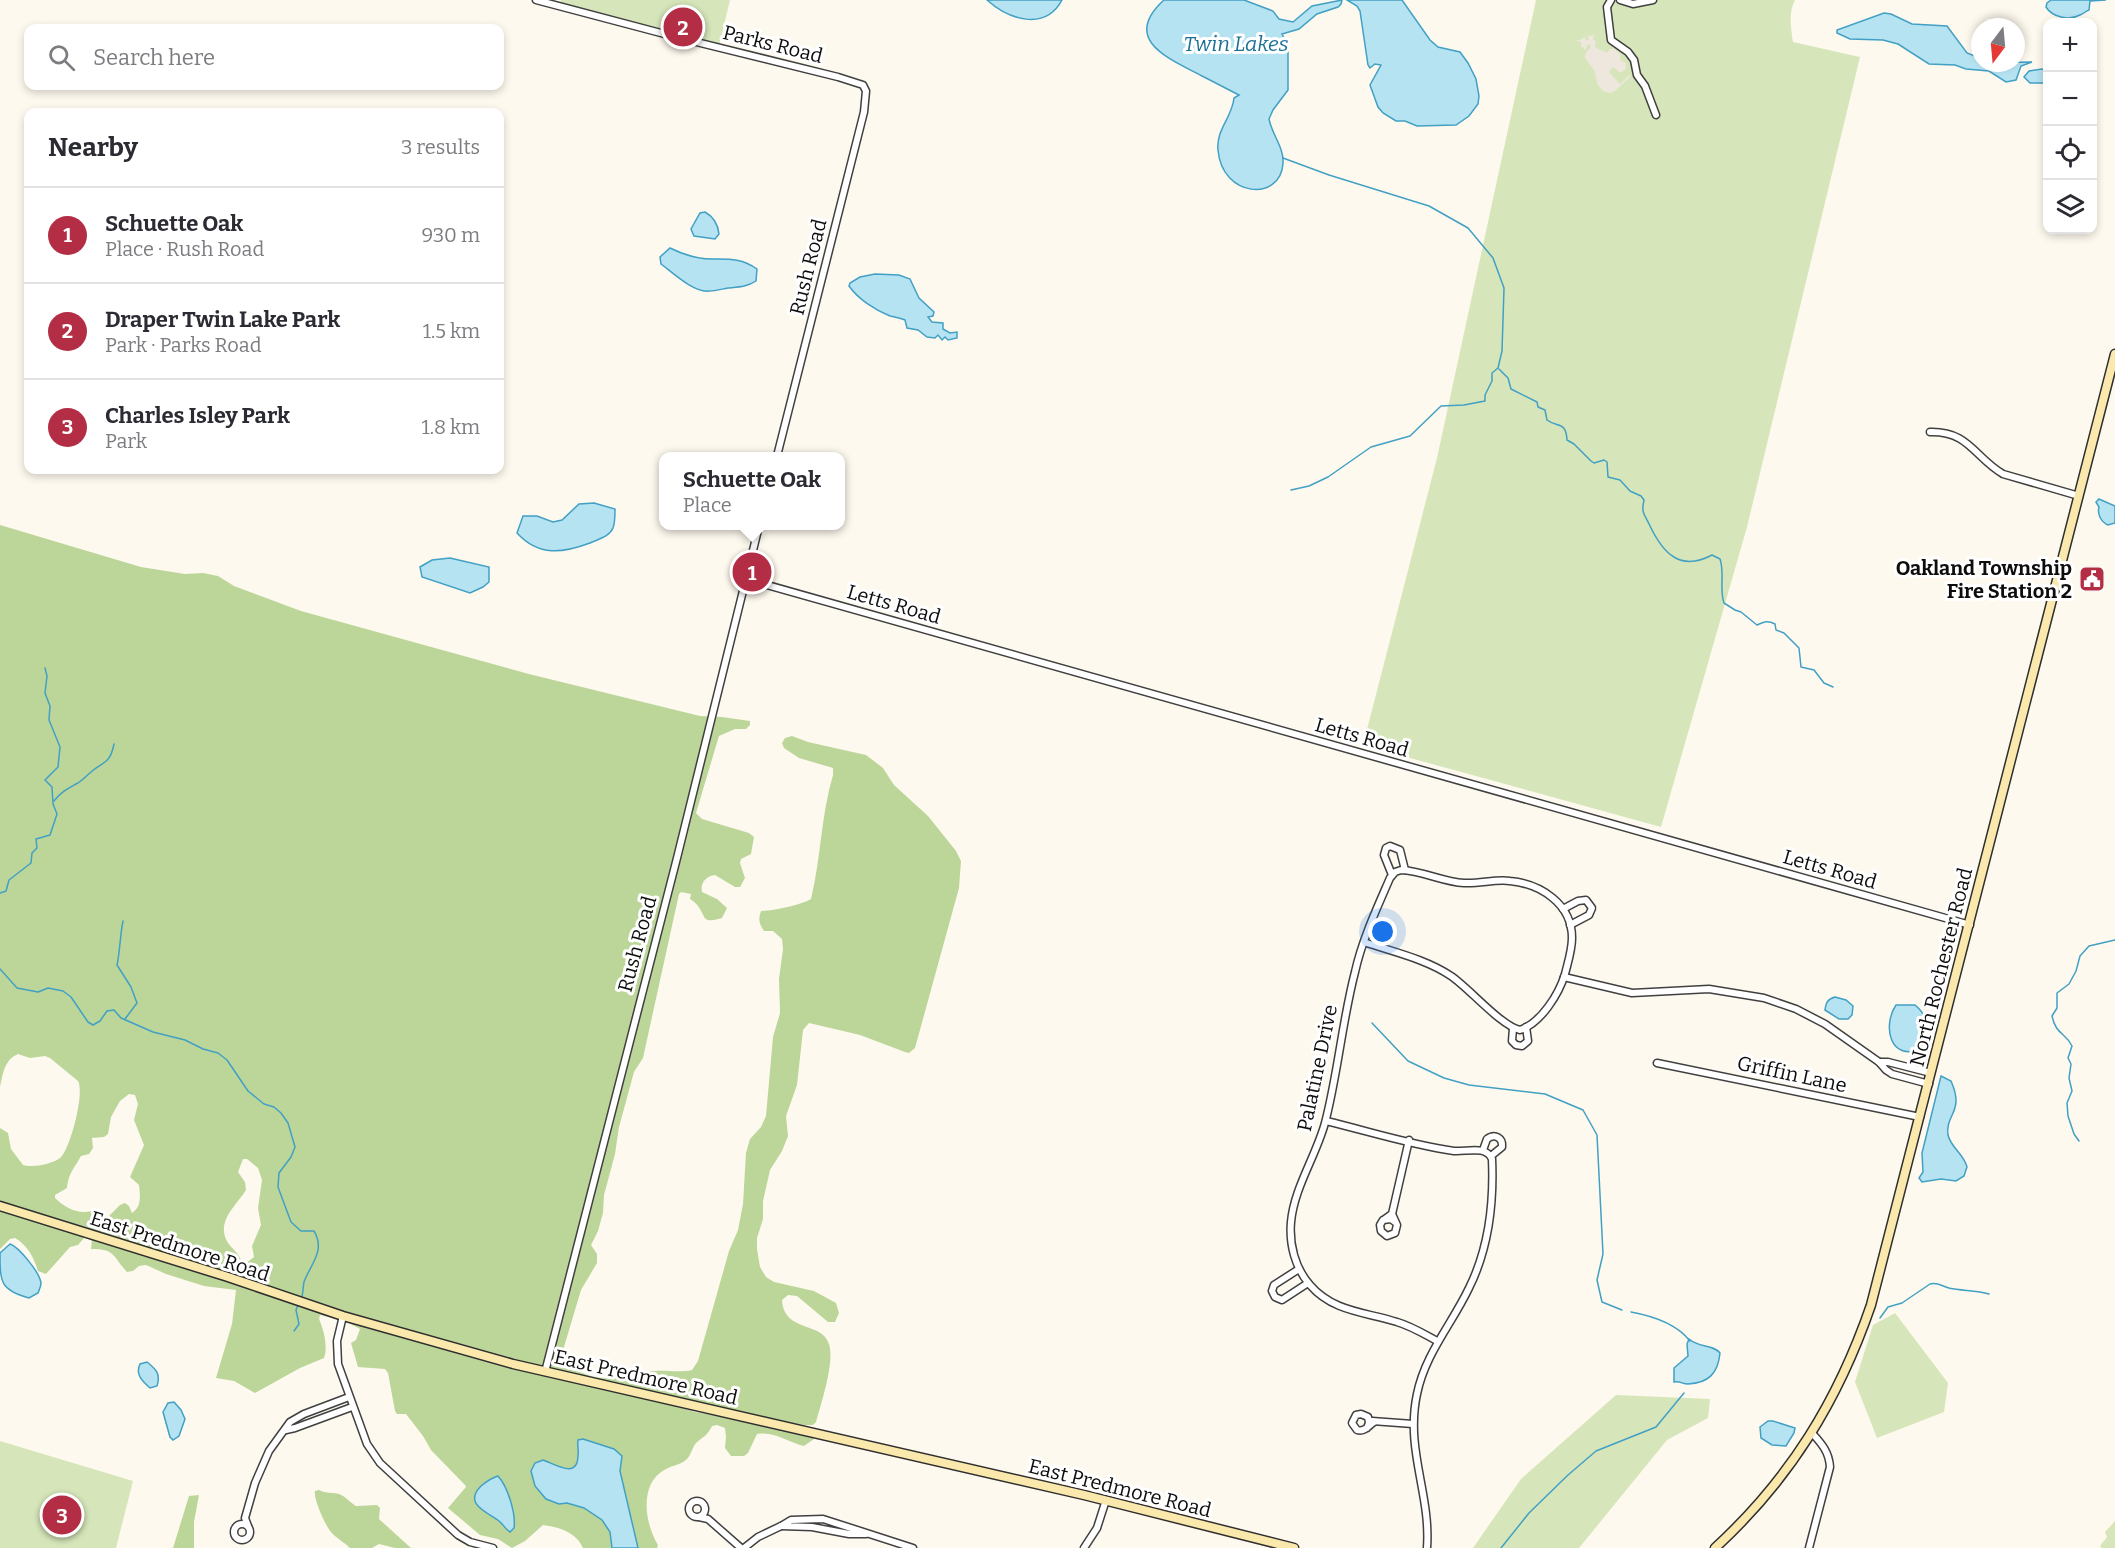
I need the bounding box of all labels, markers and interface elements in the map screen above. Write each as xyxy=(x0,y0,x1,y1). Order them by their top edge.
pin: 2 xyxy=(664,4,702,50)
north arrow xyxy=(1971,18,2025,72)
map controls xyxy=(2043,18,2097,234)
button: + xyxy=(2043,18,2097,72)
street label: Parks Road xyxy=(721,20,826,68)
search box xyxy=(24,24,504,90)
water label: Twin Lakes xyxy=(1183,31,1289,57)
icon: search xyxy=(45,41,78,74)
text: Search here xyxy=(93,44,215,71)
button: − xyxy=(2043,72,2097,126)
button: locate xyxy=(2043,126,2097,180)
text: Nearby xyxy=(48,132,138,163)
text: 3 results xyxy=(401,135,480,159)
button: layers xyxy=(2043,180,2097,234)
text: Schuette Oak xyxy=(105,210,243,237)
street label: Rush Road xyxy=(784,216,832,318)
text: 1 xyxy=(63,223,72,247)
text: 930 m xyxy=(421,223,480,247)
text: Place · Rush Road xyxy=(105,237,264,261)
text: Draper Twin Lake Park xyxy=(105,306,340,333)
text: 2 xyxy=(62,319,73,343)
text: 1.5 km xyxy=(423,319,480,343)
text: Park · Parks Road xyxy=(105,333,262,357)
text: Charles Isley Park xyxy=(105,402,290,429)
text: 3 xyxy=(62,415,73,439)
text: 1.8 km xyxy=(421,415,480,439)
text: Park xyxy=(105,429,147,453)
popup xyxy=(659,452,845,530)
text: Schuette Oak xyxy=(683,466,821,493)
text: Place xyxy=(683,493,732,517)
pin: 1 xyxy=(732,550,771,594)
place label: Oakland Township Fire Station 2 xyxy=(1896,556,2072,603)
public building icon: Oakland Township Fire Station 2 xyxy=(2077,564,2107,594)
street label: Letts Road xyxy=(844,579,944,629)
street label: Letts Road xyxy=(1312,712,1412,762)
street label: Letts Road xyxy=(1780,844,1880,894)
street label: North Rochester Road xyxy=(1905,865,1977,1069)
street label: Rush Road xyxy=(613,893,661,995)
your location xyxy=(1368,917,1397,946)
street label: Palatine Drive xyxy=(1292,1002,1342,1134)
street label: Griffin Lane xyxy=(1735,1051,1849,1097)
street label: East Predmore Road xyxy=(87,1206,273,1286)
street label: East Predmore Road xyxy=(552,1344,740,1410)
street label: East Predmore Road xyxy=(1026,1454,1214,1522)
pin: 3 xyxy=(42,1492,82,1538)

